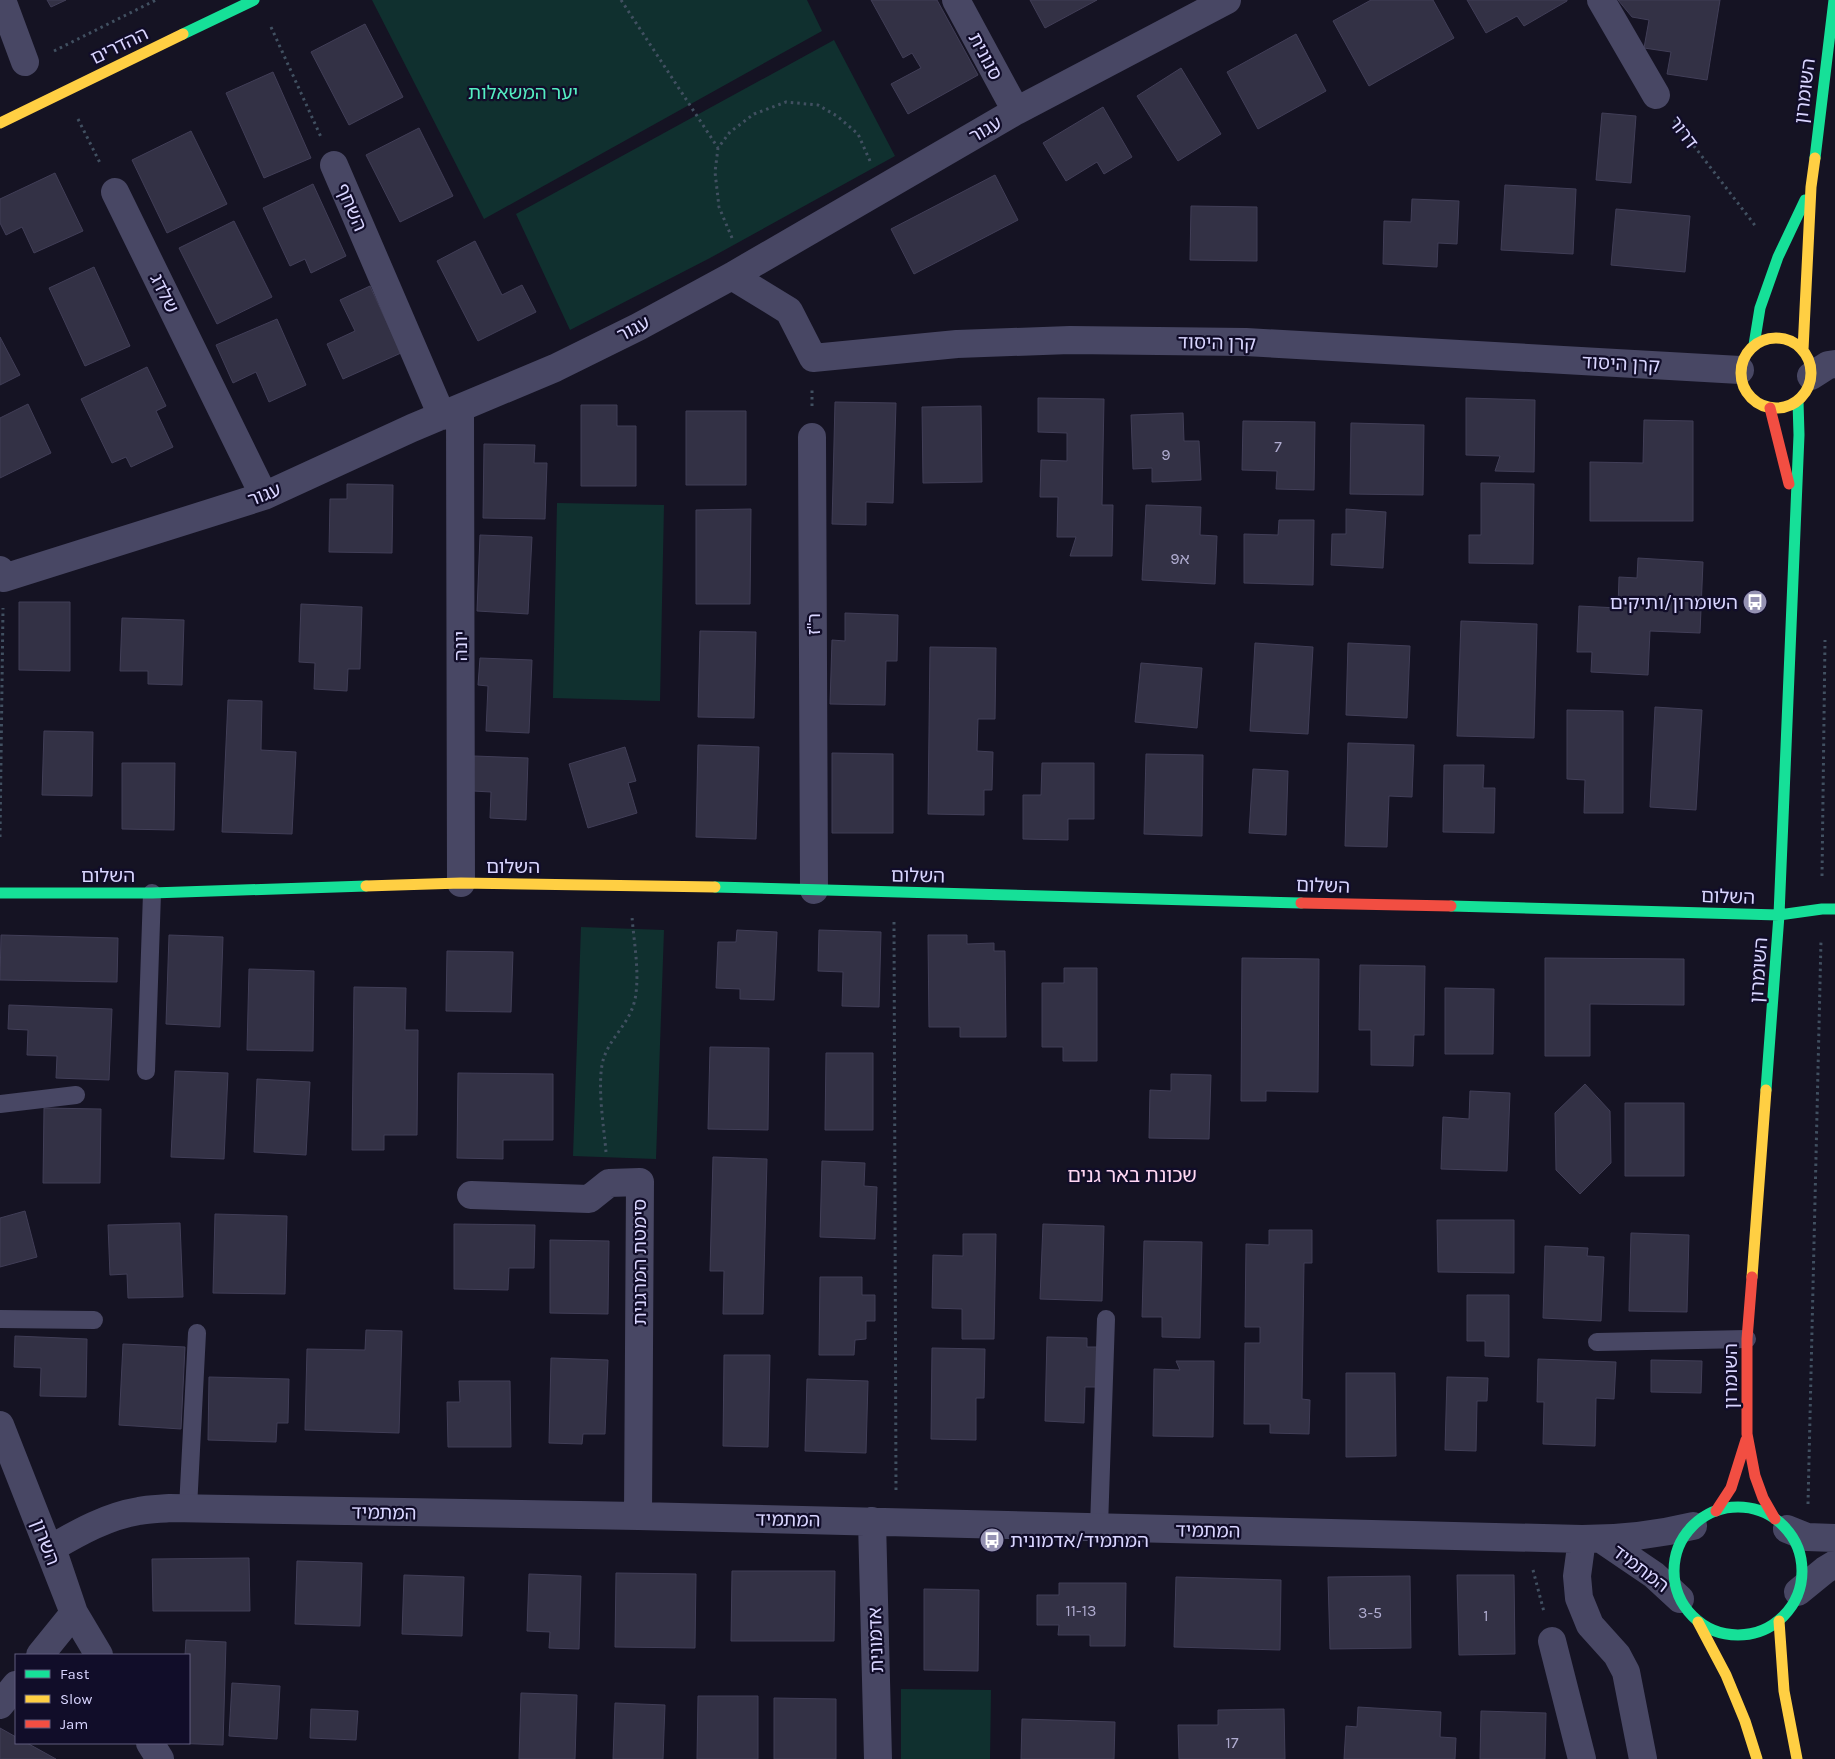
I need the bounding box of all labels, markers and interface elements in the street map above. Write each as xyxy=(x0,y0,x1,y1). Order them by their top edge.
street label: ההדרים xyxy=(87,23,152,69)
street label: סנונית xyxy=(964,29,1007,84)
street label: השומרון xyxy=(1790,57,1820,125)
park label: יער המשאלות xyxy=(468,82,578,104)
street label: עגור xyxy=(965,112,1006,148)
street label: דרור xyxy=(1664,112,1703,153)
street label: השחף xyxy=(331,180,371,235)
street label: שלדג xyxy=(145,270,183,317)
street label: עגור xyxy=(613,311,654,346)
street label: קרן היסוד xyxy=(1178,331,1256,355)
street label: קרן היסוד xyxy=(1581,351,1661,377)
house number: 7 xyxy=(1274,437,1282,456)
house number: 9 xyxy=(1161,445,1171,464)
street label: עגור xyxy=(245,479,284,511)
house number: 9א xyxy=(1170,549,1190,568)
bus stop icon: השומרון/ותיקים xyxy=(1742,589,1768,615)
place label: השומרון/ותיקים xyxy=(1610,592,1738,614)
street label: ר"ז xyxy=(803,613,825,635)
street label: יונה xyxy=(450,631,472,661)
street label: השלום xyxy=(486,856,540,878)
street label: השלום xyxy=(81,865,135,887)
street label: השלום xyxy=(891,865,945,887)
street label: השלום xyxy=(1295,874,1350,898)
street label: השלום xyxy=(1700,885,1755,909)
street label: השומרון xyxy=(1746,936,1772,1004)
district label: שכונת באר גנים xyxy=(1067,1164,1197,1187)
street label: סימטת המרגנית xyxy=(629,1199,651,1325)
street label: השומרון xyxy=(1720,1343,1742,1409)
street label: המתמיד xyxy=(351,1501,417,1525)
street label: המתמיד xyxy=(755,1508,821,1532)
street label: השרון xyxy=(26,1516,64,1569)
street label: המתמיד xyxy=(1175,1519,1241,1543)
bus stop icon: המתמיד/אדמונית xyxy=(979,1527,1005,1553)
place label: המתמיד/אדמונית xyxy=(1010,1530,1149,1552)
street label: המתמיד xyxy=(1608,1540,1673,1597)
house number: 11-13 xyxy=(1066,1601,1096,1620)
house number: 3-5 xyxy=(1358,1603,1382,1622)
house number: 1 xyxy=(1483,1606,1489,1625)
street label: אדמונית xyxy=(864,1607,888,1673)
legend xyxy=(15,1654,190,1744)
text: Fast xyxy=(60,1665,90,1683)
text: Slow xyxy=(60,1690,92,1708)
text: Jam xyxy=(60,1715,88,1733)
house number: 17 xyxy=(1226,1733,1239,1752)

